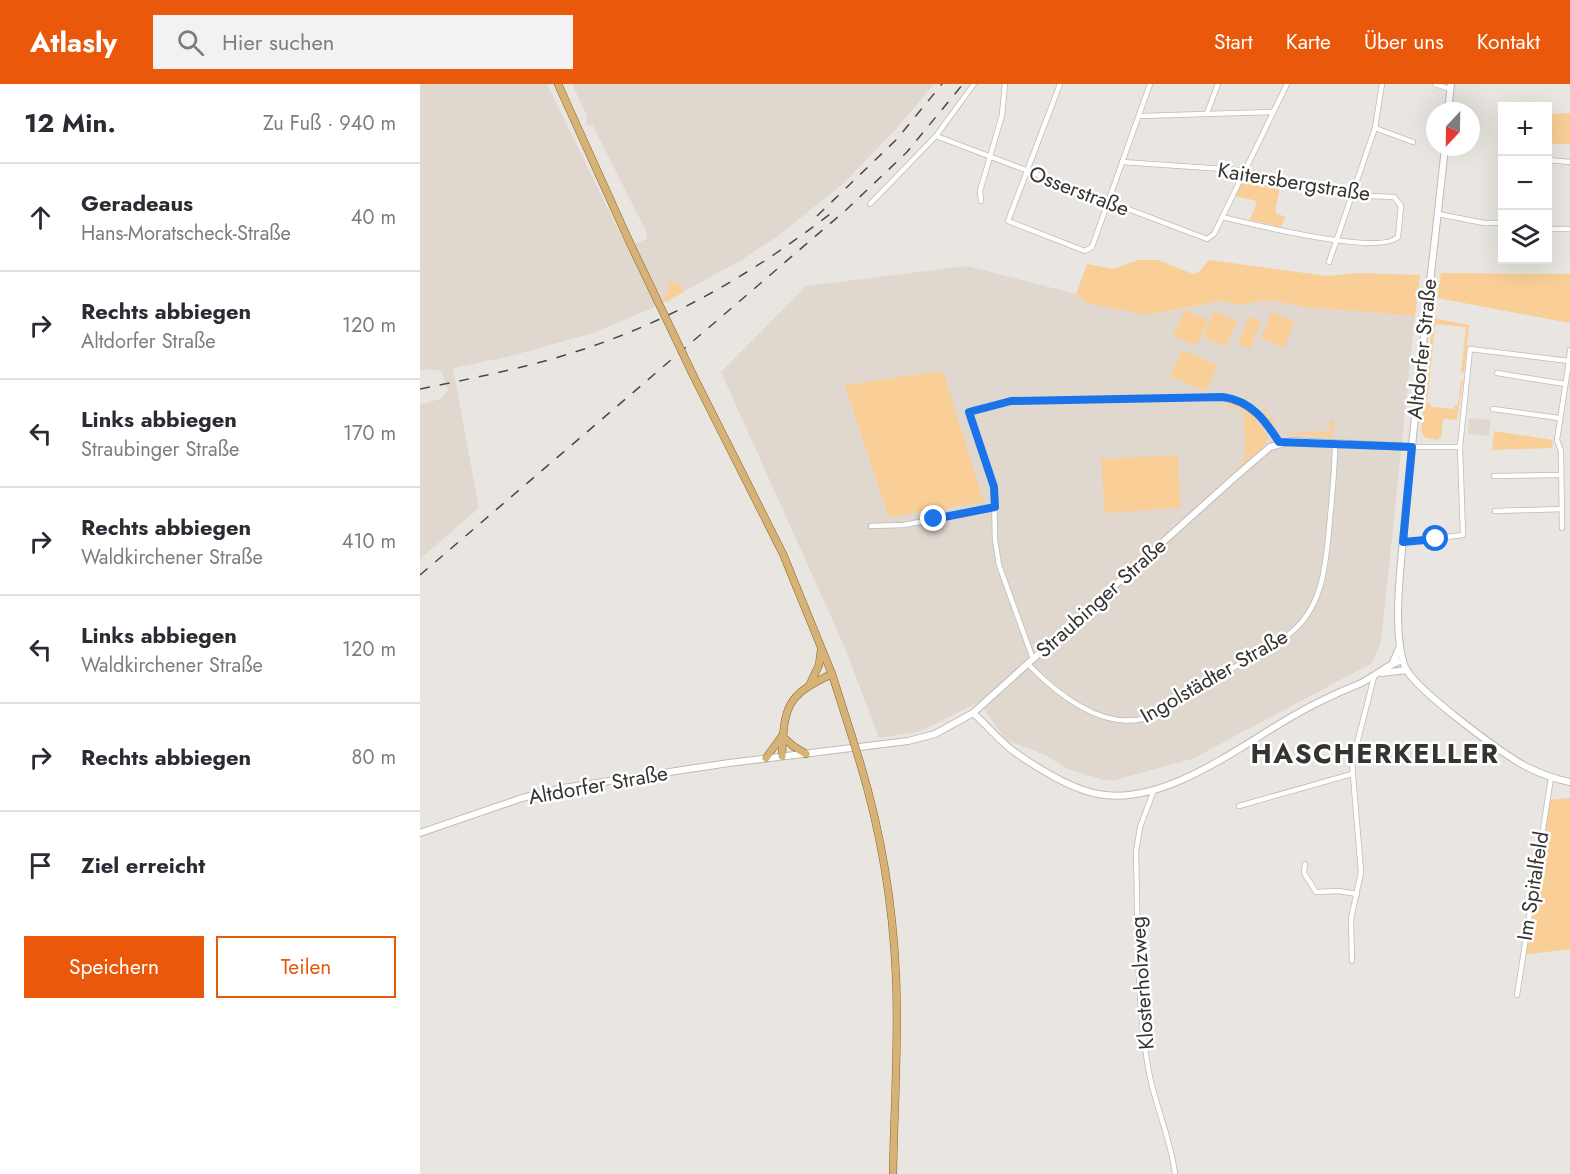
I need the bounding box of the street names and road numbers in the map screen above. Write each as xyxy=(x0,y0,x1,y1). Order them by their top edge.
street label: Kaitersbergstraße xyxy=(1216,155,1373,209)
street label: Osserstraße xyxy=(1025,158,1134,224)
street label: Altdorfer Straße xyxy=(1400,277,1444,421)
street label: Straubinger Straße xyxy=(1029,531,1173,665)
street label: Ingolstädter Straße xyxy=(1135,621,1294,730)
street label: Altdorfer Straße xyxy=(526,758,670,812)
street label: Im Spitalfeld xyxy=(1510,829,1556,943)
street label: Klosterholzweg xyxy=(1122,915,1162,1051)

